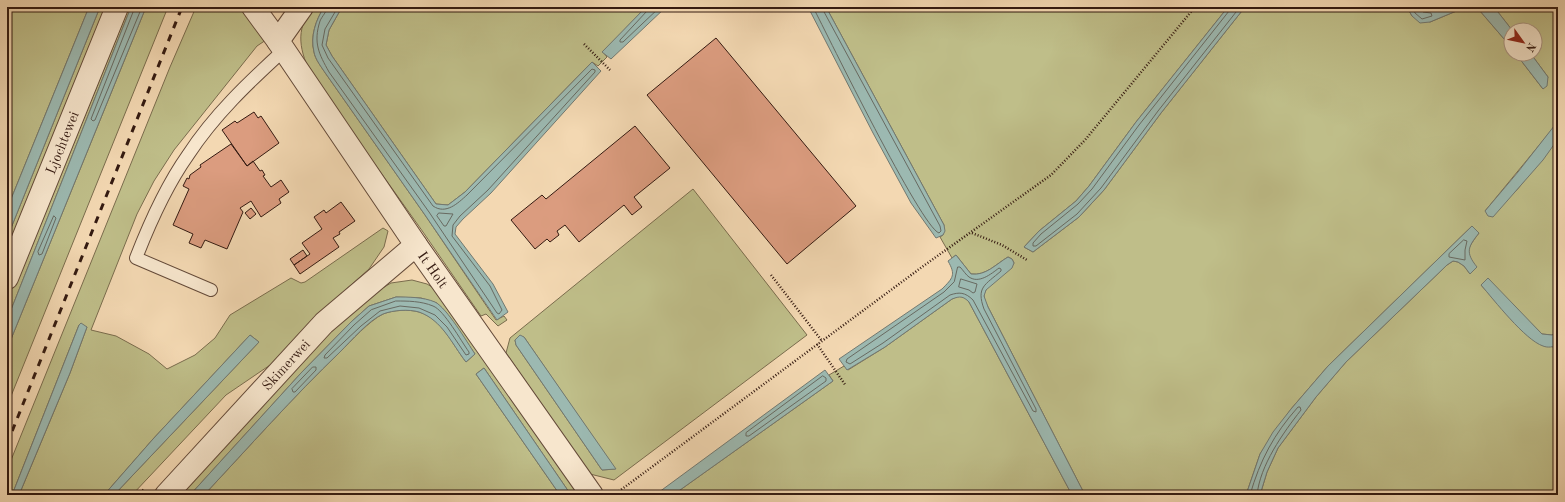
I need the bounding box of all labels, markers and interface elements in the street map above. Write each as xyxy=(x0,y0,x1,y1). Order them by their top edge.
north arrow xyxy=(1503,22,1543,62)
text: N xyxy=(1523,40,1537,54)
street label: Ljochtewei xyxy=(44,110,82,176)
street label: It Holt xyxy=(415,249,450,291)
street label: Skimerwei xyxy=(260,337,313,393)

